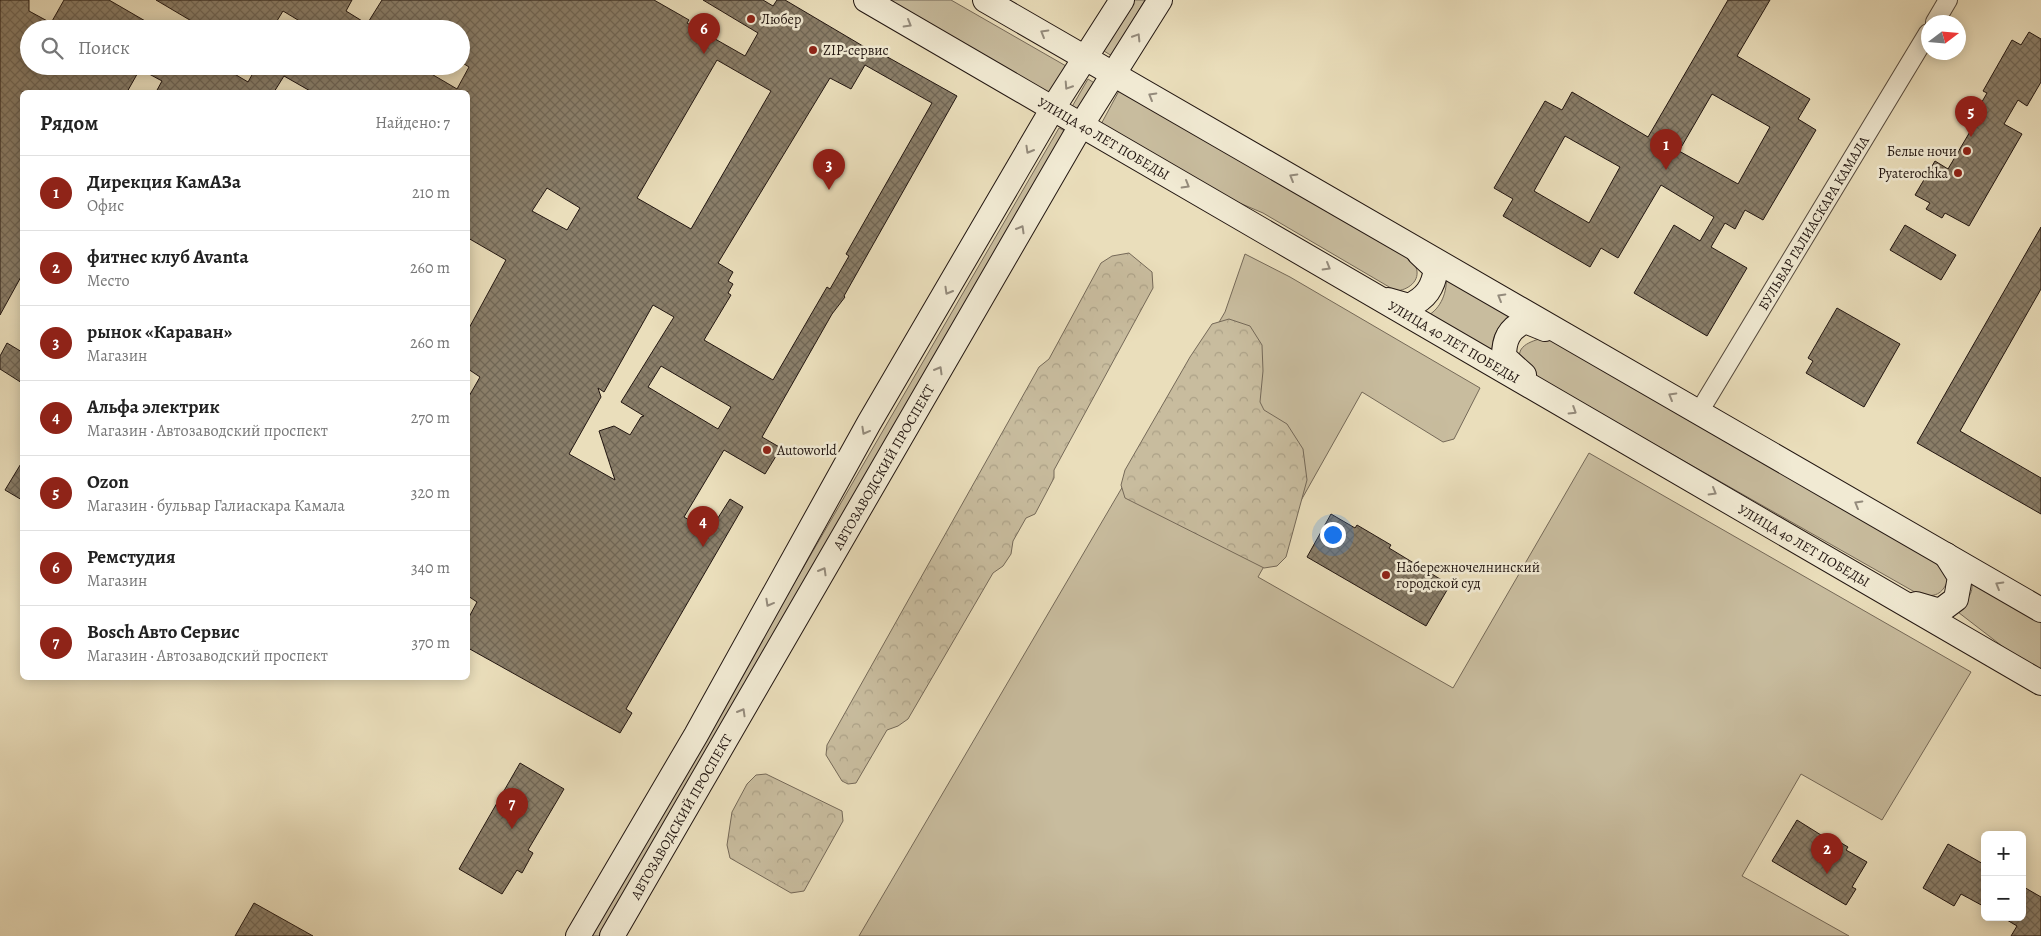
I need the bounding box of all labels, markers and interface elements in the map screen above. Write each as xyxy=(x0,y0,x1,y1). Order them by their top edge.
place label: Любер xyxy=(761,10,801,29)
pin: 6 xyxy=(688,13,720,54)
marker: Любер xyxy=(745,13,757,25)
north arrow xyxy=(1921,15,1966,60)
one-way arrow xyxy=(903,18,912,28)
search box xyxy=(20,20,470,75)
one-way arrow xyxy=(1040,29,1049,39)
one-way arrow xyxy=(1130,33,1140,42)
icon: search xyxy=(38,34,66,62)
text: Поиск xyxy=(78,35,130,61)
place label: ZIP-сервис xyxy=(823,41,889,60)
marker: ZIP-сервис xyxy=(807,44,819,56)
one-way arrow xyxy=(1064,80,1074,89)
street label: УЛИЦА 40 ЛЕТ ПОБЕДЫ xyxy=(1034,92,1173,184)
one-way arrow xyxy=(1149,92,1158,102)
pin: 5 xyxy=(1955,96,1987,137)
text: Рядом xyxy=(40,109,98,137)
text: Найдено: 7 xyxy=(375,112,450,134)
pin: 1 xyxy=(1650,129,1682,170)
street label: БУЛЬВАР ГАЛИАСКАРА КАМАЛА xyxy=(1753,131,1874,314)
place label: Белые ночи xyxy=(1887,142,1957,161)
one-way arrow xyxy=(1026,145,1036,154)
marker: Белые ночи xyxy=(1961,145,1973,157)
pin: 3 xyxy=(813,149,845,190)
place label: Pyaterochka xyxy=(1878,164,1948,183)
marker: Pyaterochka xyxy=(1952,167,1964,179)
text: Дирекция КамАЗа xyxy=(87,169,241,195)
one-way arrow xyxy=(1290,173,1299,183)
one-way arrow xyxy=(1181,179,1190,189)
text: 1 xyxy=(53,182,59,204)
text: 210 m xyxy=(412,182,450,204)
text: Офис xyxy=(87,195,124,217)
one-way arrow xyxy=(1014,226,1024,235)
text: фитнес клуб Avanta xyxy=(87,244,249,270)
text: 2 xyxy=(52,257,60,279)
text: 260 m xyxy=(410,257,450,279)
one-way arrow xyxy=(1321,261,1330,271)
text: Место xyxy=(87,270,130,292)
one-way arrow xyxy=(944,286,954,295)
one-way arrow xyxy=(1498,294,1507,304)
street label: УЛИЦА 40 ЛЕТ ПОБЕДЫ xyxy=(1384,296,1524,388)
text: рынок «Караван» xyxy=(87,319,232,345)
text: 3 xyxy=(53,332,59,354)
text: 260 m xyxy=(410,332,450,354)
text: Магазин xyxy=(87,345,147,367)
one-way arrow xyxy=(933,366,943,375)
street label: АВТОЗАВОДСКИЙ ПРОСПЕКТ xyxy=(828,381,939,554)
one-way arrow xyxy=(1669,393,1678,403)
text: Альфа электрик xyxy=(87,394,220,420)
one-way arrow xyxy=(1567,405,1576,415)
text: 4 xyxy=(52,407,60,429)
text: 270 m xyxy=(411,407,450,429)
text: Магазин · Автозаводский проспект xyxy=(87,420,328,442)
one-way arrow xyxy=(861,425,871,434)
place label: Autoworld xyxy=(776,441,837,460)
marker: Autoworld xyxy=(761,444,773,456)
text: Ozon xyxy=(87,469,129,495)
text: 5 xyxy=(53,482,59,504)
text: 320 m xyxy=(411,482,450,504)
one-way arrow xyxy=(1708,486,1717,496)
text: Магазин · бульвар Галиаскара Камала xyxy=(87,495,345,517)
street label: УЛИЦА 40 ЛЕТ ПОБЕДЫ xyxy=(1735,499,1874,591)
one-way arrow xyxy=(1855,500,1864,510)
pin: 4 xyxy=(687,506,719,547)
your location xyxy=(1320,522,1346,548)
text: Ремстудия xyxy=(87,544,176,570)
text: 6 xyxy=(52,557,60,579)
text: 340 m xyxy=(411,557,450,579)
place label: Набережночелнинский городской суд xyxy=(1396,558,1540,593)
one-way arrow xyxy=(817,568,827,577)
marker: Набережночелнинский городской суд xyxy=(1380,569,1392,581)
text: Магазин xyxy=(87,570,147,592)
one-way arrow xyxy=(1995,582,2004,592)
one-way arrow xyxy=(765,598,775,607)
text: Bosch Авто Сервис xyxy=(87,619,240,645)
text: 7 xyxy=(53,632,59,654)
text: 370 m xyxy=(412,632,450,654)
text: Магазин · Автозаводский проспект xyxy=(87,645,328,667)
one-way arrow xyxy=(735,708,745,717)
street label: АВТОЗАВОДСКИЙ ПРОСПЕКТ xyxy=(625,730,737,904)
pin: 7 xyxy=(496,788,528,829)
map controls xyxy=(1981,831,2026,921)
button: + xyxy=(1981,831,2026,876)
pin: 2 xyxy=(1811,833,1843,874)
button: − xyxy=(1981,876,2026,921)

